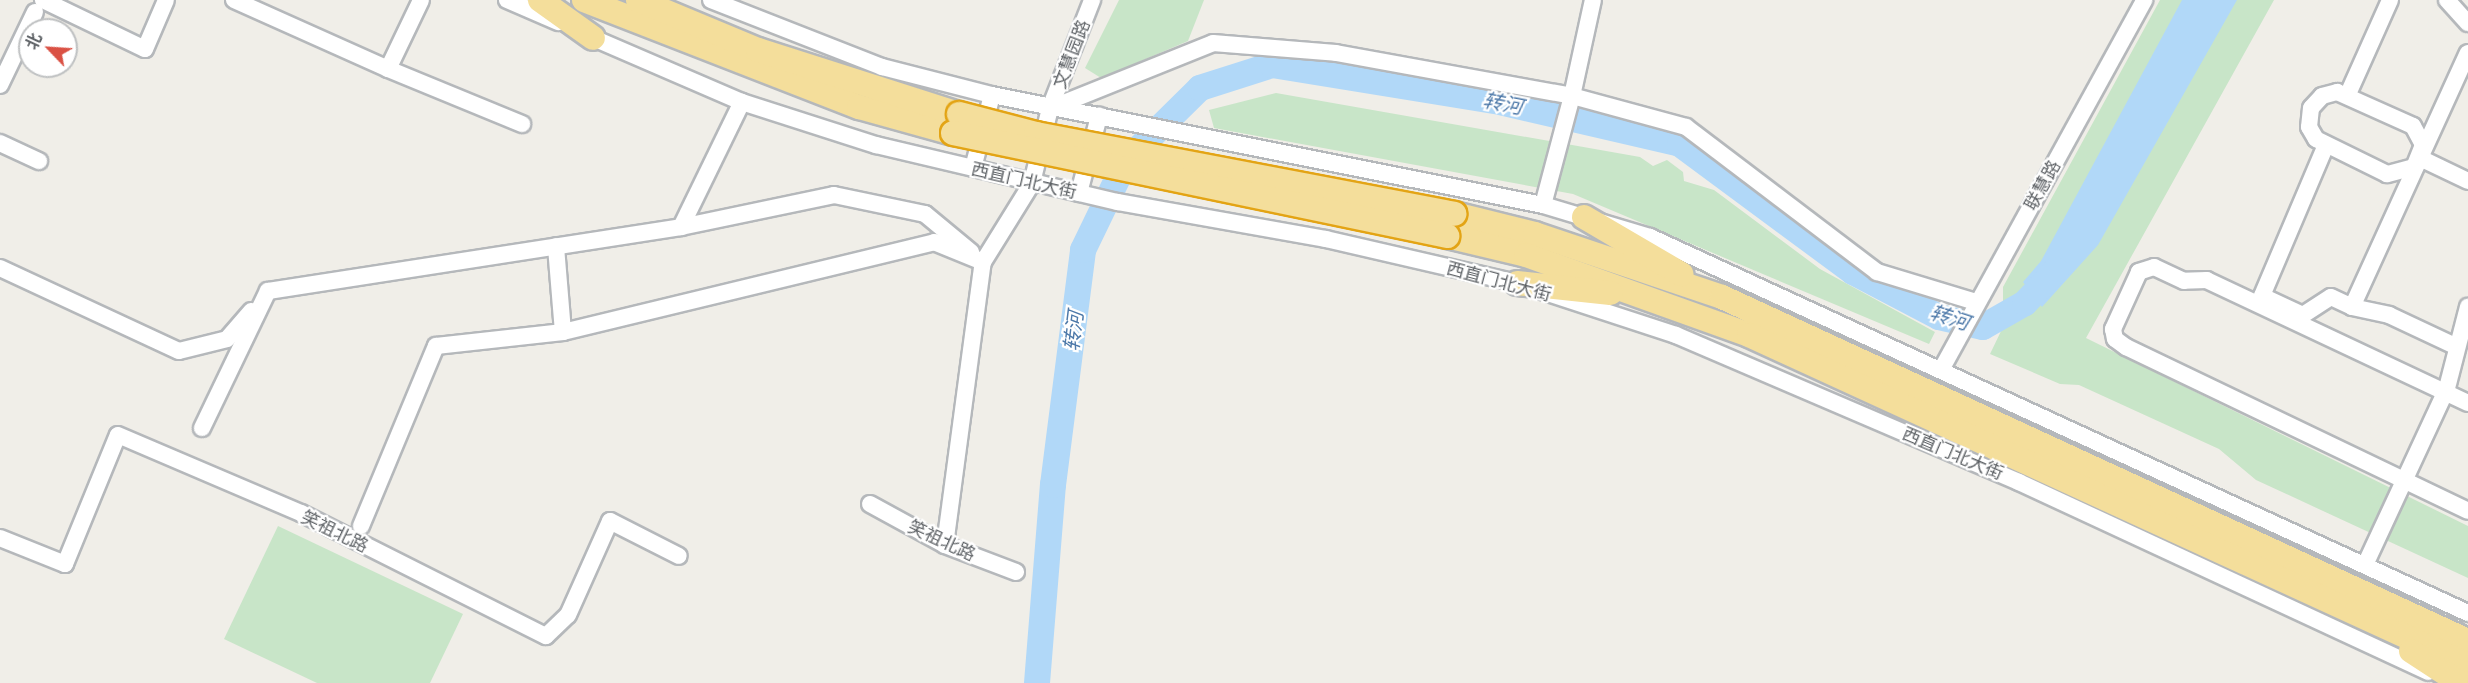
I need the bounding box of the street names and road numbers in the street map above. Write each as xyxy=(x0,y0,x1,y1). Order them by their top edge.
street label: 文慧园路 xyxy=(1048,17,1094,91)
street label: 联慧路 xyxy=(2019,156,2065,214)
street label: 西直门北大街 xyxy=(969,157,1079,203)
street label: 西直门北大街 xyxy=(1444,257,1554,305)
street label: 西直门北大街 xyxy=(1899,422,2007,484)
street label: 笑祖北路 xyxy=(298,506,372,556)
street label: 笑祖北路 xyxy=(905,515,979,565)

